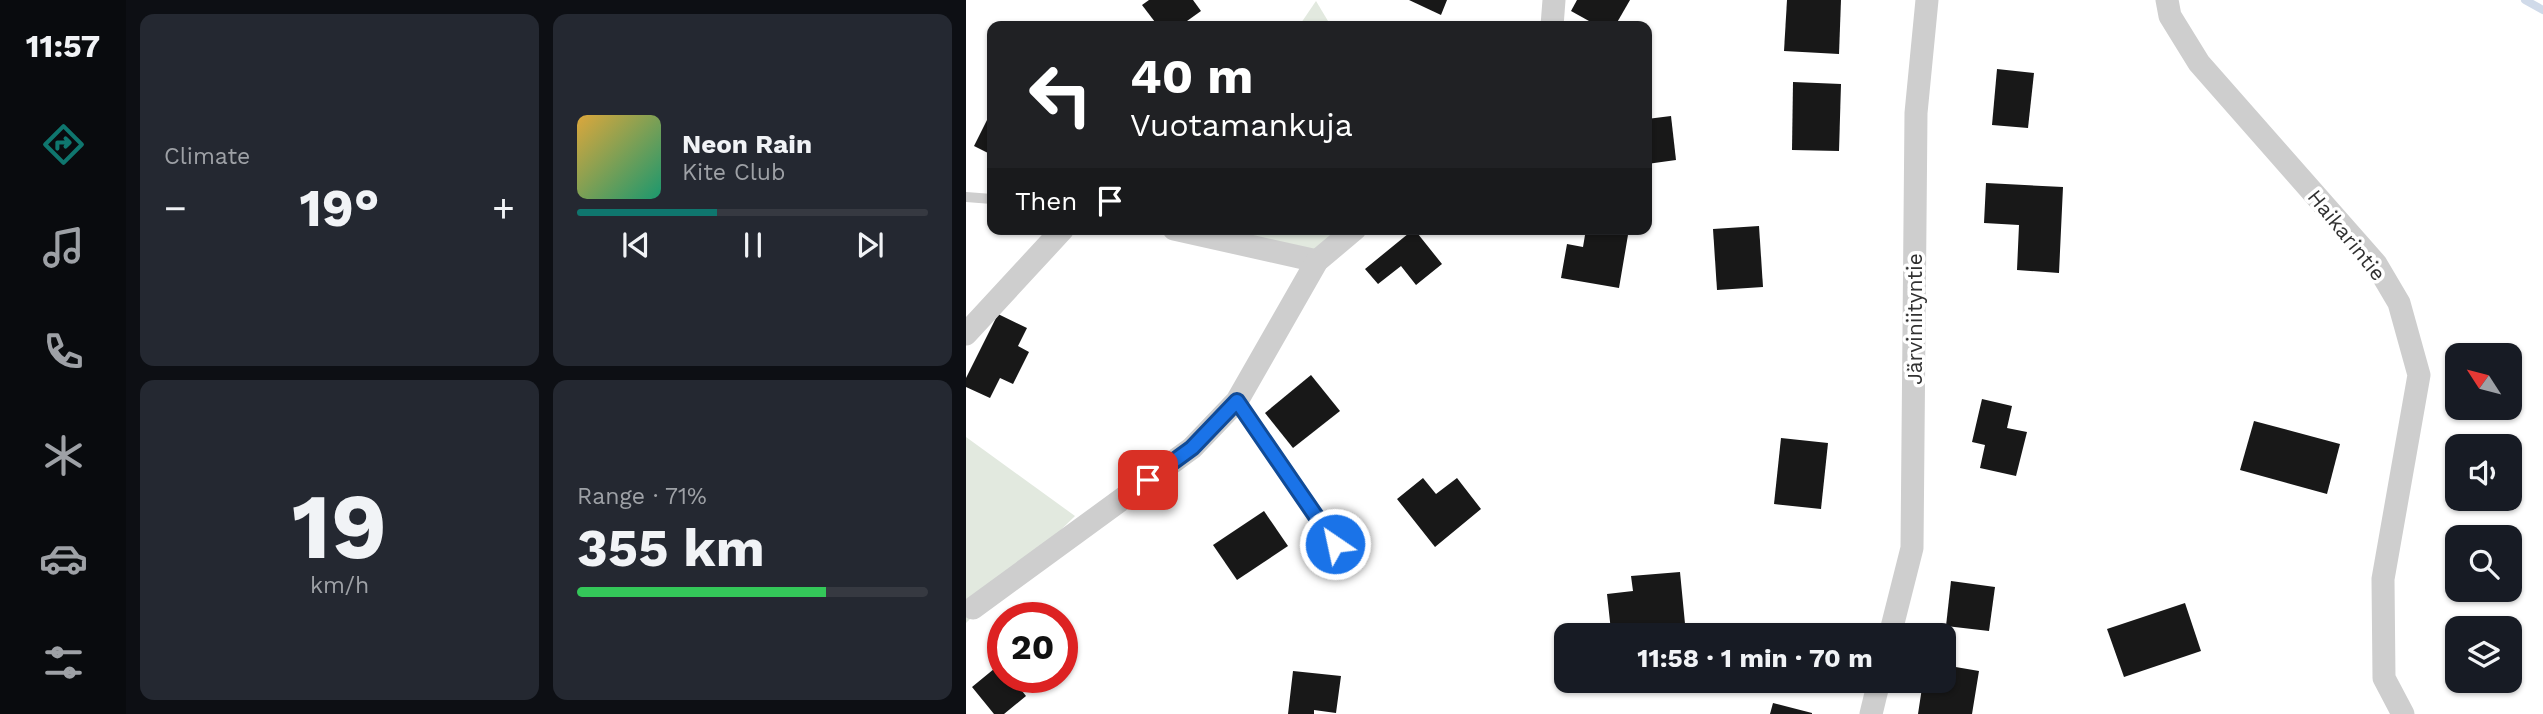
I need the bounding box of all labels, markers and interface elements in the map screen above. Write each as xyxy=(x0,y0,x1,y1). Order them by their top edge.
text: 11:57 xyxy=(26,27,100,65)
text: 40 m xyxy=(1130,47,1253,105)
icon: left xyxy=(1015,49,1106,140)
text: Vuotamankuja xyxy=(1130,106,1353,144)
icon: directions xyxy=(39,120,88,169)
text: Neon Rain xyxy=(682,129,812,159)
text: Climate xyxy=(164,143,250,170)
text: Kite Club xyxy=(682,159,785,186)
text: 19° xyxy=(299,178,380,239)
icon: arrive xyxy=(1091,182,1129,220)
street label: Haikarintie xyxy=(2303,184,2391,286)
text: − xyxy=(164,186,187,230)
text: + xyxy=(492,186,515,230)
text: Then xyxy=(1015,186,1077,216)
icon: music xyxy=(39,223,88,272)
icon: previous xyxy=(617,226,655,264)
icon: pause xyxy=(734,226,772,264)
icon: next xyxy=(851,226,889,264)
street label: Järviniityntie xyxy=(1902,253,1927,385)
icon: phone xyxy=(39,327,88,376)
north arrow xyxy=(2445,343,2522,420)
map controls xyxy=(2445,343,2522,693)
icon: climate xyxy=(39,431,88,480)
button: sound xyxy=(2445,434,2522,511)
pin xyxy=(1118,450,1178,510)
icon: arrive xyxy=(1129,461,1167,499)
text: 19 xyxy=(292,473,387,580)
text: Range · 71% xyxy=(577,483,707,510)
position arrow xyxy=(1298,507,1372,581)
text: 355 km xyxy=(577,518,765,579)
button: search xyxy=(2445,525,2522,602)
icon: car xyxy=(39,534,88,583)
text: km/h xyxy=(310,572,369,599)
speed limit sign: 20 xyxy=(987,602,1078,693)
button: layers xyxy=(2445,616,2522,693)
icon: filters xyxy=(39,638,88,687)
text: 11:58 · 1 min · 70 m xyxy=(1637,643,1873,673)

